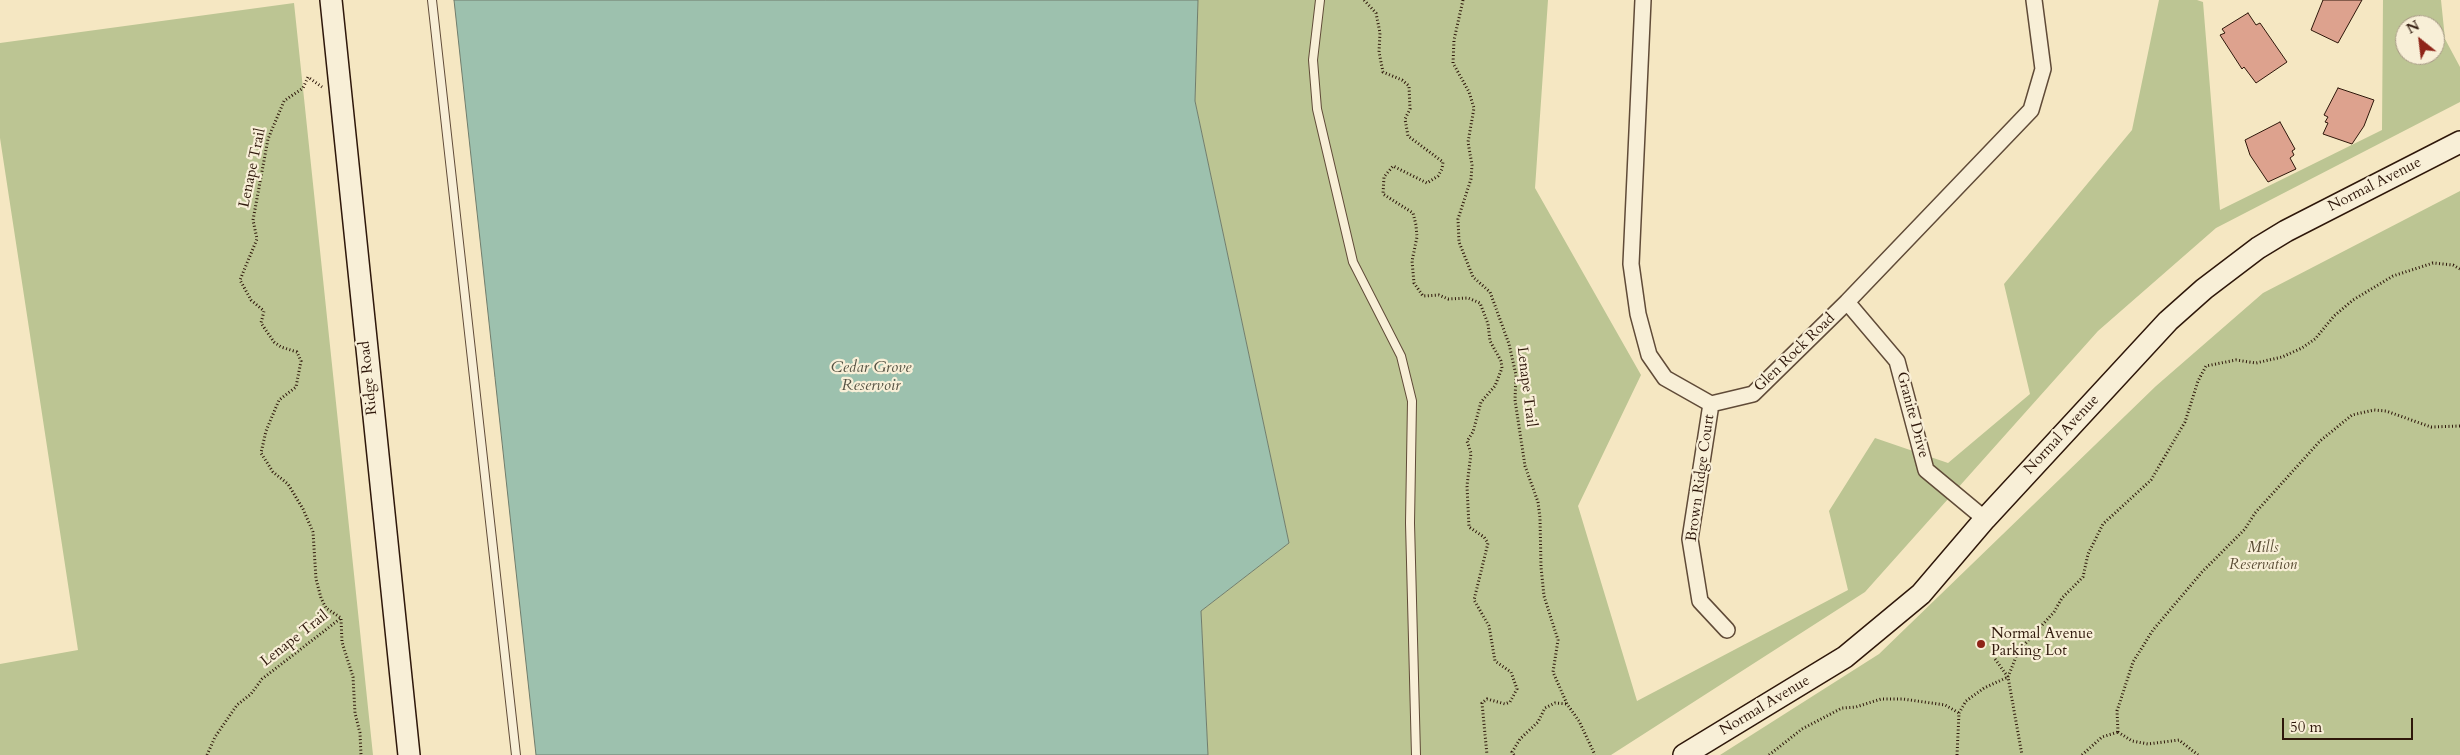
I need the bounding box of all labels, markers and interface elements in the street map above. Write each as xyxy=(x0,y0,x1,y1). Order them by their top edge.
north arrow xyxy=(2395,15,2445,65)
text: N xyxy=(2403,16,2423,39)
street label: Lenape Trail xyxy=(236,127,270,209)
street label: Normal Avenue xyxy=(2325,154,2425,216)
street label: Glen Rock Road xyxy=(1751,310,1839,396)
street label: Ridge Road xyxy=(356,340,382,416)
street label: Lenape Trail xyxy=(1512,346,1540,428)
water label: Cedar Grove Reservoir xyxy=(831,358,911,396)
street label: Granite Drive xyxy=(1892,370,1932,460)
street label: Normal Avenue xyxy=(2021,392,2103,478)
street label: Brown Ridge Court xyxy=(1683,413,1719,543)
park label: Mills Reservation xyxy=(2229,540,2297,575)
street label: Lenape Trail xyxy=(258,607,332,671)
place label: Normal Avenue Parking Lot xyxy=(1991,626,2093,661)
marker: Normal Avenue Parking Lot xyxy=(1975,638,1987,650)
street label: Normal Avenue xyxy=(1717,672,1813,740)
scale bar xyxy=(2285,708,2416,740)
text: 50 m xyxy=(2290,717,2322,737)

